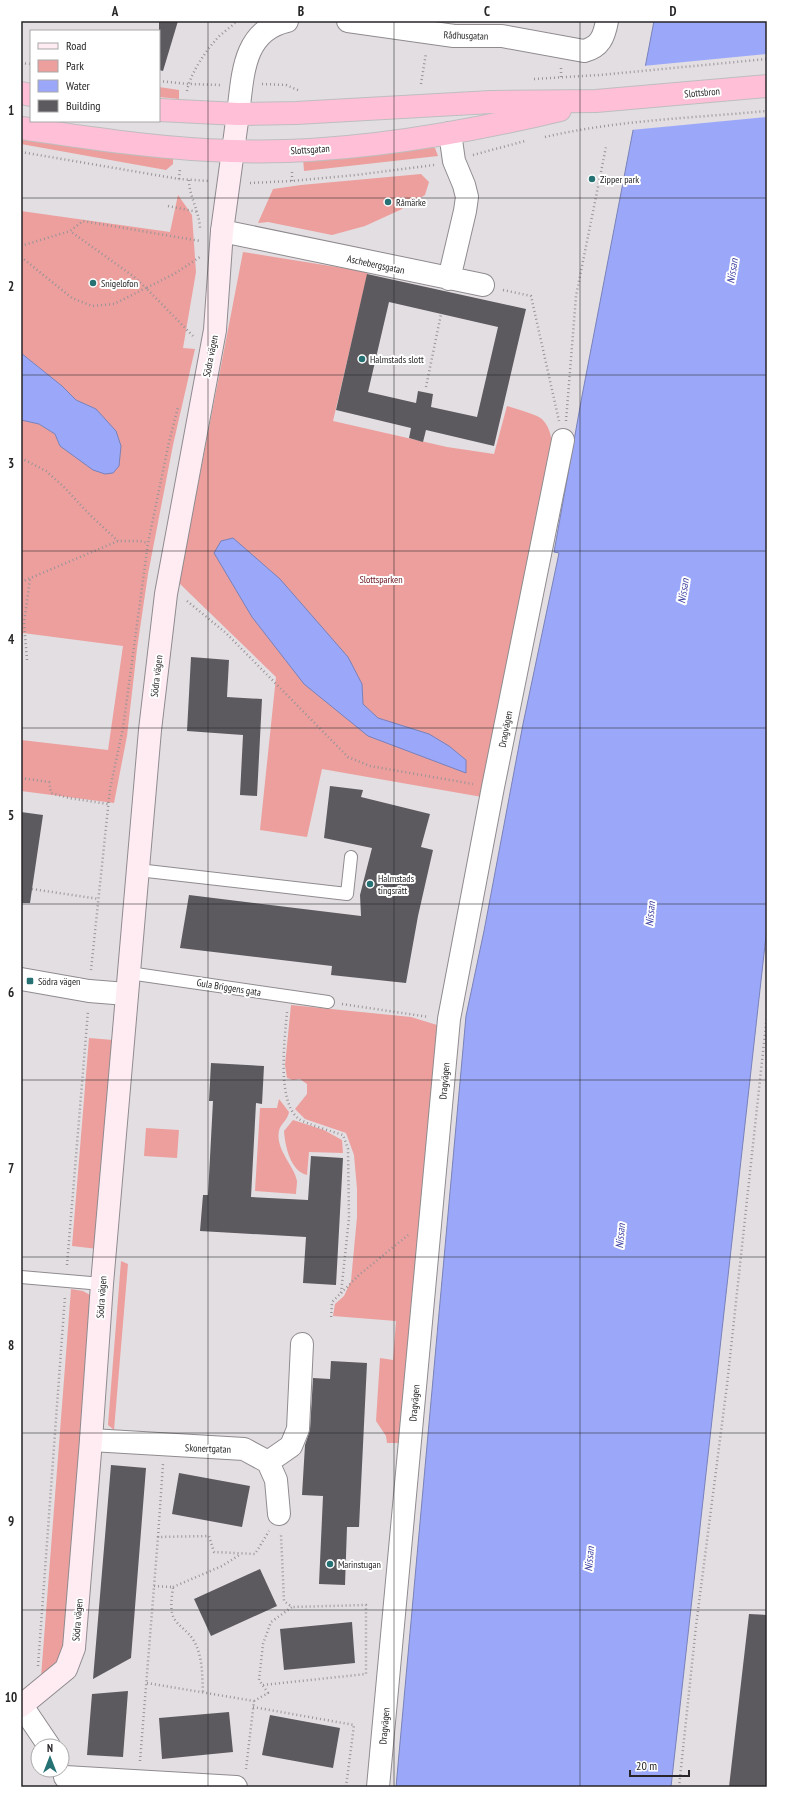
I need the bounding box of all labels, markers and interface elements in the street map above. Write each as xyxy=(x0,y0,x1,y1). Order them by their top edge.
text: A xyxy=(111,3,119,20)
text: B xyxy=(298,3,304,20)
text: C xyxy=(484,3,490,20)
text: D xyxy=(670,3,677,20)
street label: Rådhusgatan xyxy=(443,28,489,43)
legend xyxy=(30,30,160,122)
text: Road xyxy=(66,38,86,53)
text: Park xyxy=(66,58,84,73)
text: Water xyxy=(66,78,91,93)
street label: Slottsbron xyxy=(684,84,720,101)
text: Building xyxy=(66,98,101,113)
text: 1 xyxy=(8,102,14,119)
street label: Slottsgatan xyxy=(290,142,330,157)
place label: Zipper park xyxy=(600,173,639,186)
marker: Zipper park xyxy=(587,174,597,184)
place label: Råmärke xyxy=(396,196,426,209)
marker: Råmärke xyxy=(383,197,393,207)
street label: Aschebergsgatan xyxy=(346,252,406,277)
water label: Nissan xyxy=(723,256,741,284)
place label: Snigelofon xyxy=(101,277,138,290)
text: 2 xyxy=(8,278,14,295)
marker: Snigelofon xyxy=(88,278,98,288)
street label: Södra vägen xyxy=(200,334,221,378)
place label: Halmstads slott xyxy=(370,353,424,366)
marker: Halmstads slott xyxy=(357,354,367,364)
text: 3 xyxy=(8,455,14,472)
park label: Slottsparken xyxy=(359,573,403,586)
water label: Nissan xyxy=(674,576,692,604)
text: 4 xyxy=(8,631,15,648)
street label: Södra vägen xyxy=(147,654,166,698)
street label: Dragvägen xyxy=(496,710,515,749)
text: 5 xyxy=(8,807,14,824)
place label: Halmstads tingsrätt xyxy=(378,872,415,897)
marker: Halmstads tingsrätt xyxy=(365,879,375,889)
water label: Nissan xyxy=(642,900,658,927)
place label: Södra vägen xyxy=(38,975,80,988)
marker: Södra vägen xyxy=(25,976,35,986)
street label: Gula Briggens gata xyxy=(196,976,262,999)
text: 6 xyxy=(8,984,14,1001)
street label: Dragvägen xyxy=(436,1062,453,1100)
text: 7 xyxy=(8,1160,14,1177)
water label: Nissan xyxy=(612,1222,628,1249)
street label: Södra vägen xyxy=(94,1275,109,1319)
text: 8 xyxy=(8,1337,14,1354)
street label: Dragvägen xyxy=(406,1384,423,1422)
street label: Skonertgatan xyxy=(185,1441,231,1456)
text: 9 xyxy=(8,1513,14,1530)
water label: Nissan xyxy=(581,1545,597,1572)
place label: Marinstugan xyxy=(338,1558,381,1571)
marker: Marinstugan xyxy=(325,1559,335,1569)
street label: Södra vägen xyxy=(69,1598,86,1642)
text: 10 xyxy=(5,1689,17,1706)
street label: Dragvägen xyxy=(376,1707,393,1745)
north arrow xyxy=(30,1738,70,1778)
text: N xyxy=(47,1741,53,1755)
scale bar xyxy=(630,1752,689,1778)
text: 20 m xyxy=(636,1758,657,1773)

